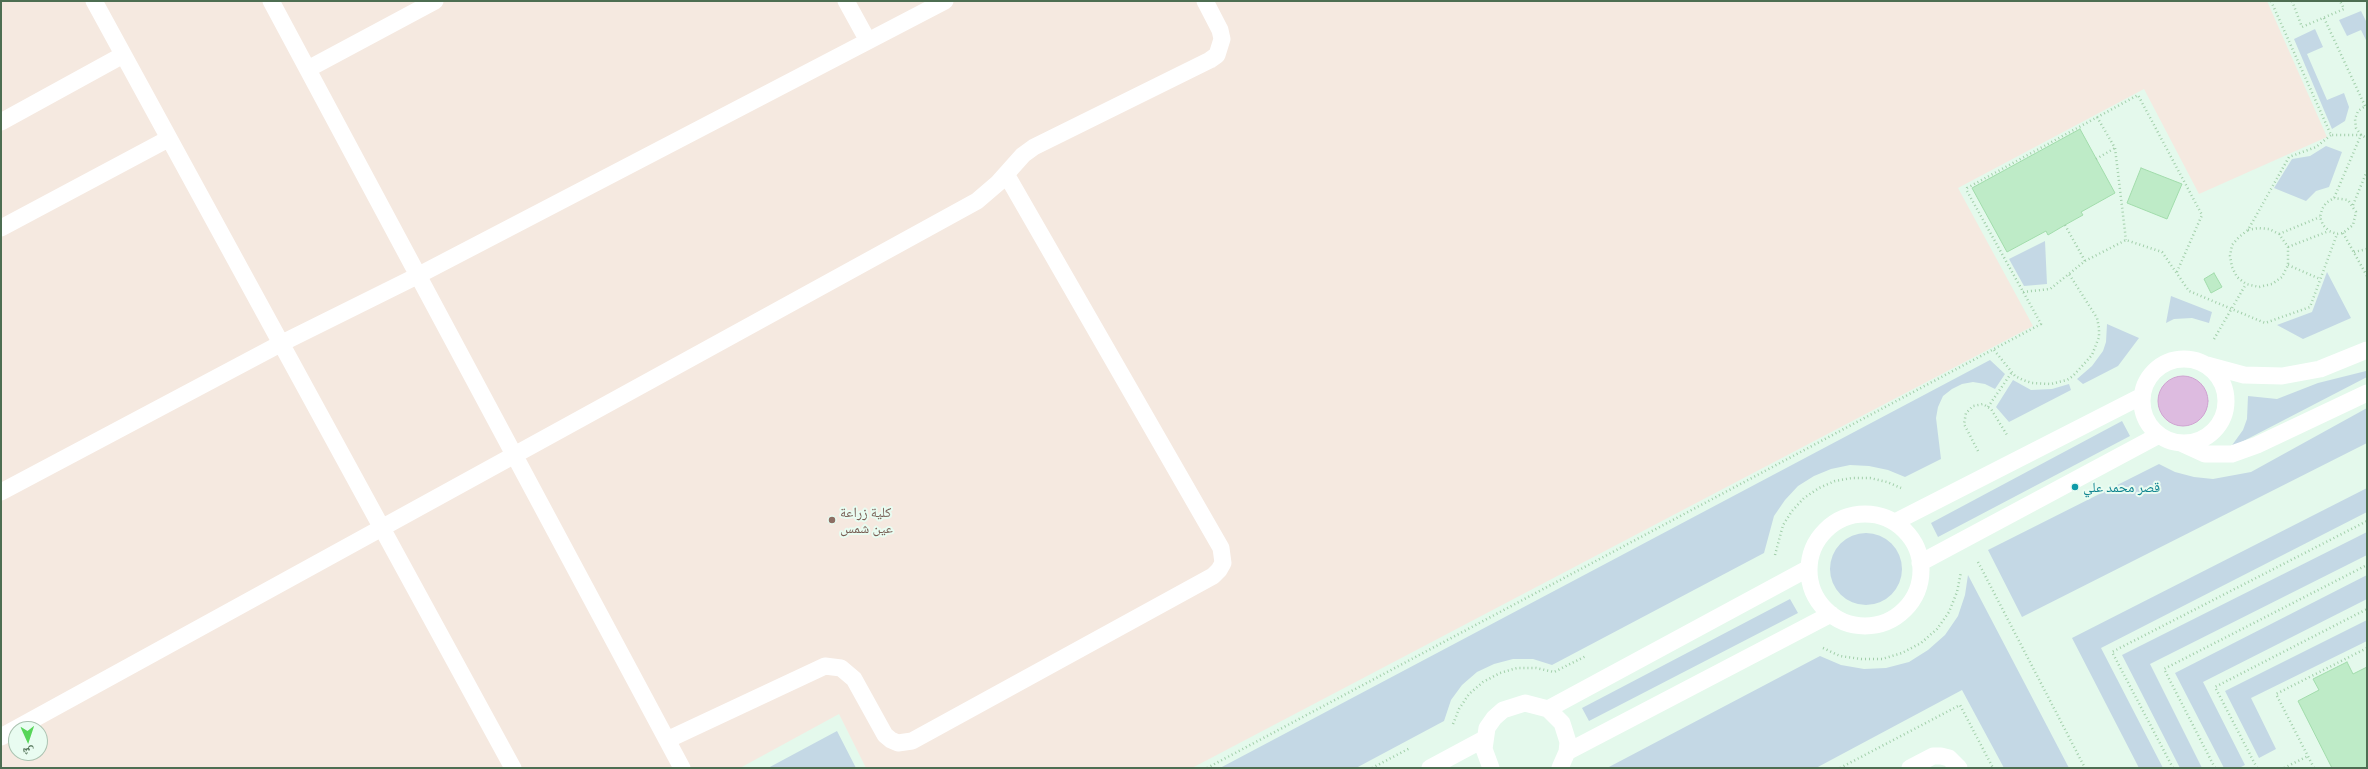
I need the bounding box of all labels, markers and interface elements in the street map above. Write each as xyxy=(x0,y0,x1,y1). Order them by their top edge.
place label: قصر محمد علي xyxy=(2083,479,2160,495)
marker: قصر محمد علي xyxy=(2070,482,2080,492)
place label: كلية زراعة عين شمس xyxy=(840,504,893,536)
marker: كلية زراعة عين شمس xyxy=(827,515,837,525)
north arrow xyxy=(8,721,48,761)
text: ش xyxy=(22,746,35,758)

